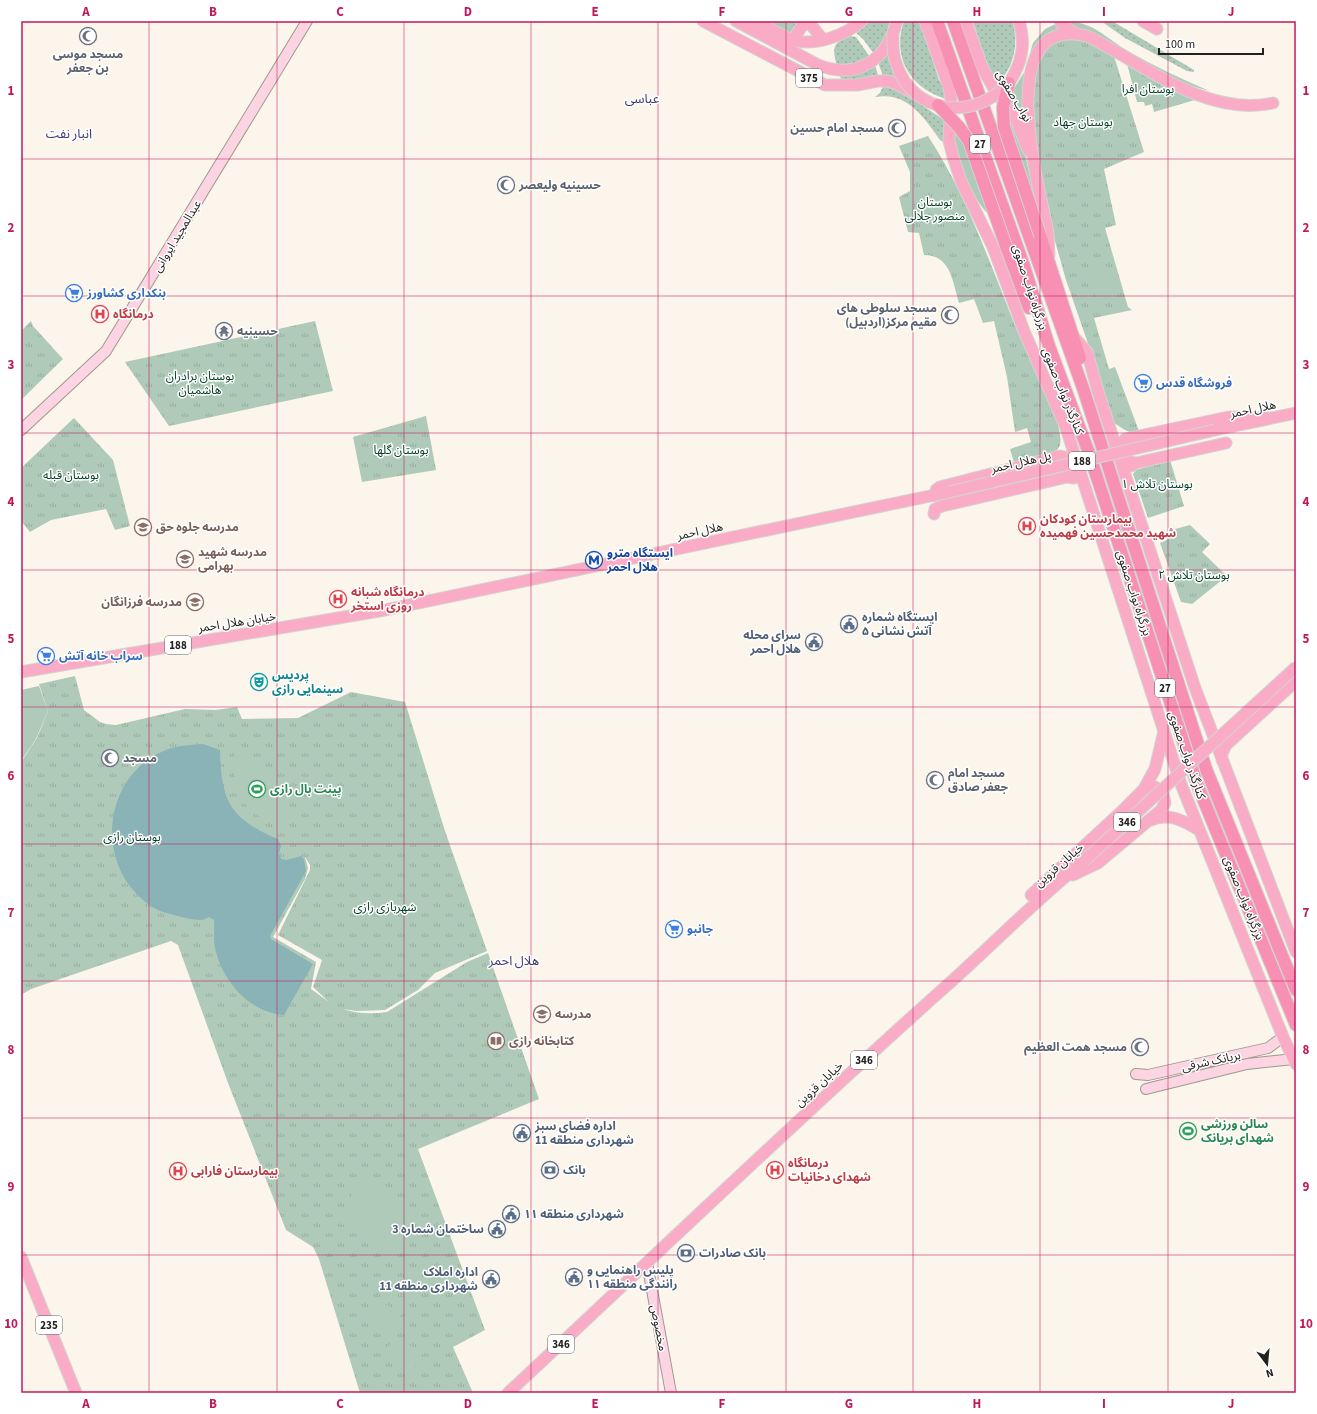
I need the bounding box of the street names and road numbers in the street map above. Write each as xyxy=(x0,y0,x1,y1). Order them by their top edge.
street label: نواب صفوی xyxy=(991,67,1036,125)
road number: 375 xyxy=(796,69,822,87)
road number: 27 xyxy=(970,135,990,153)
street label: عبدالمجید ایروانی xyxy=(149,197,206,276)
street label: بزرگراه نواب صفوی xyxy=(1008,242,1051,332)
street label: کنارگذر نواب صفوی xyxy=(1037,345,1088,438)
street label: هلال احمر xyxy=(1228,396,1278,423)
street label: پل هلال احمر xyxy=(988,447,1053,478)
road number: 188 xyxy=(1069,452,1095,470)
street label: هلال احمر xyxy=(675,518,725,545)
street label: بزرگراه نواب صفوی xyxy=(1112,548,1155,638)
street label: خیابان هلال احمر xyxy=(196,608,277,637)
road number: 188 xyxy=(165,636,191,654)
road number: 27 xyxy=(1155,679,1175,697)
street label: کنارگذر نواب صفوی xyxy=(1163,709,1210,803)
road number: 346 xyxy=(1114,813,1140,831)
street label: خیابان قزوین xyxy=(1031,839,1088,892)
street label: بزرگراه نواب صفوی xyxy=(1219,854,1268,943)
street label: بریانک شرقی xyxy=(1180,1047,1242,1076)
road number: 346 xyxy=(851,1051,877,1069)
street label: خیابان قزوین xyxy=(792,1058,847,1111)
street label: مخصوص xyxy=(646,1304,671,1353)
road number: 235 xyxy=(36,1316,62,1334)
road number: 346 xyxy=(548,1335,574,1353)

